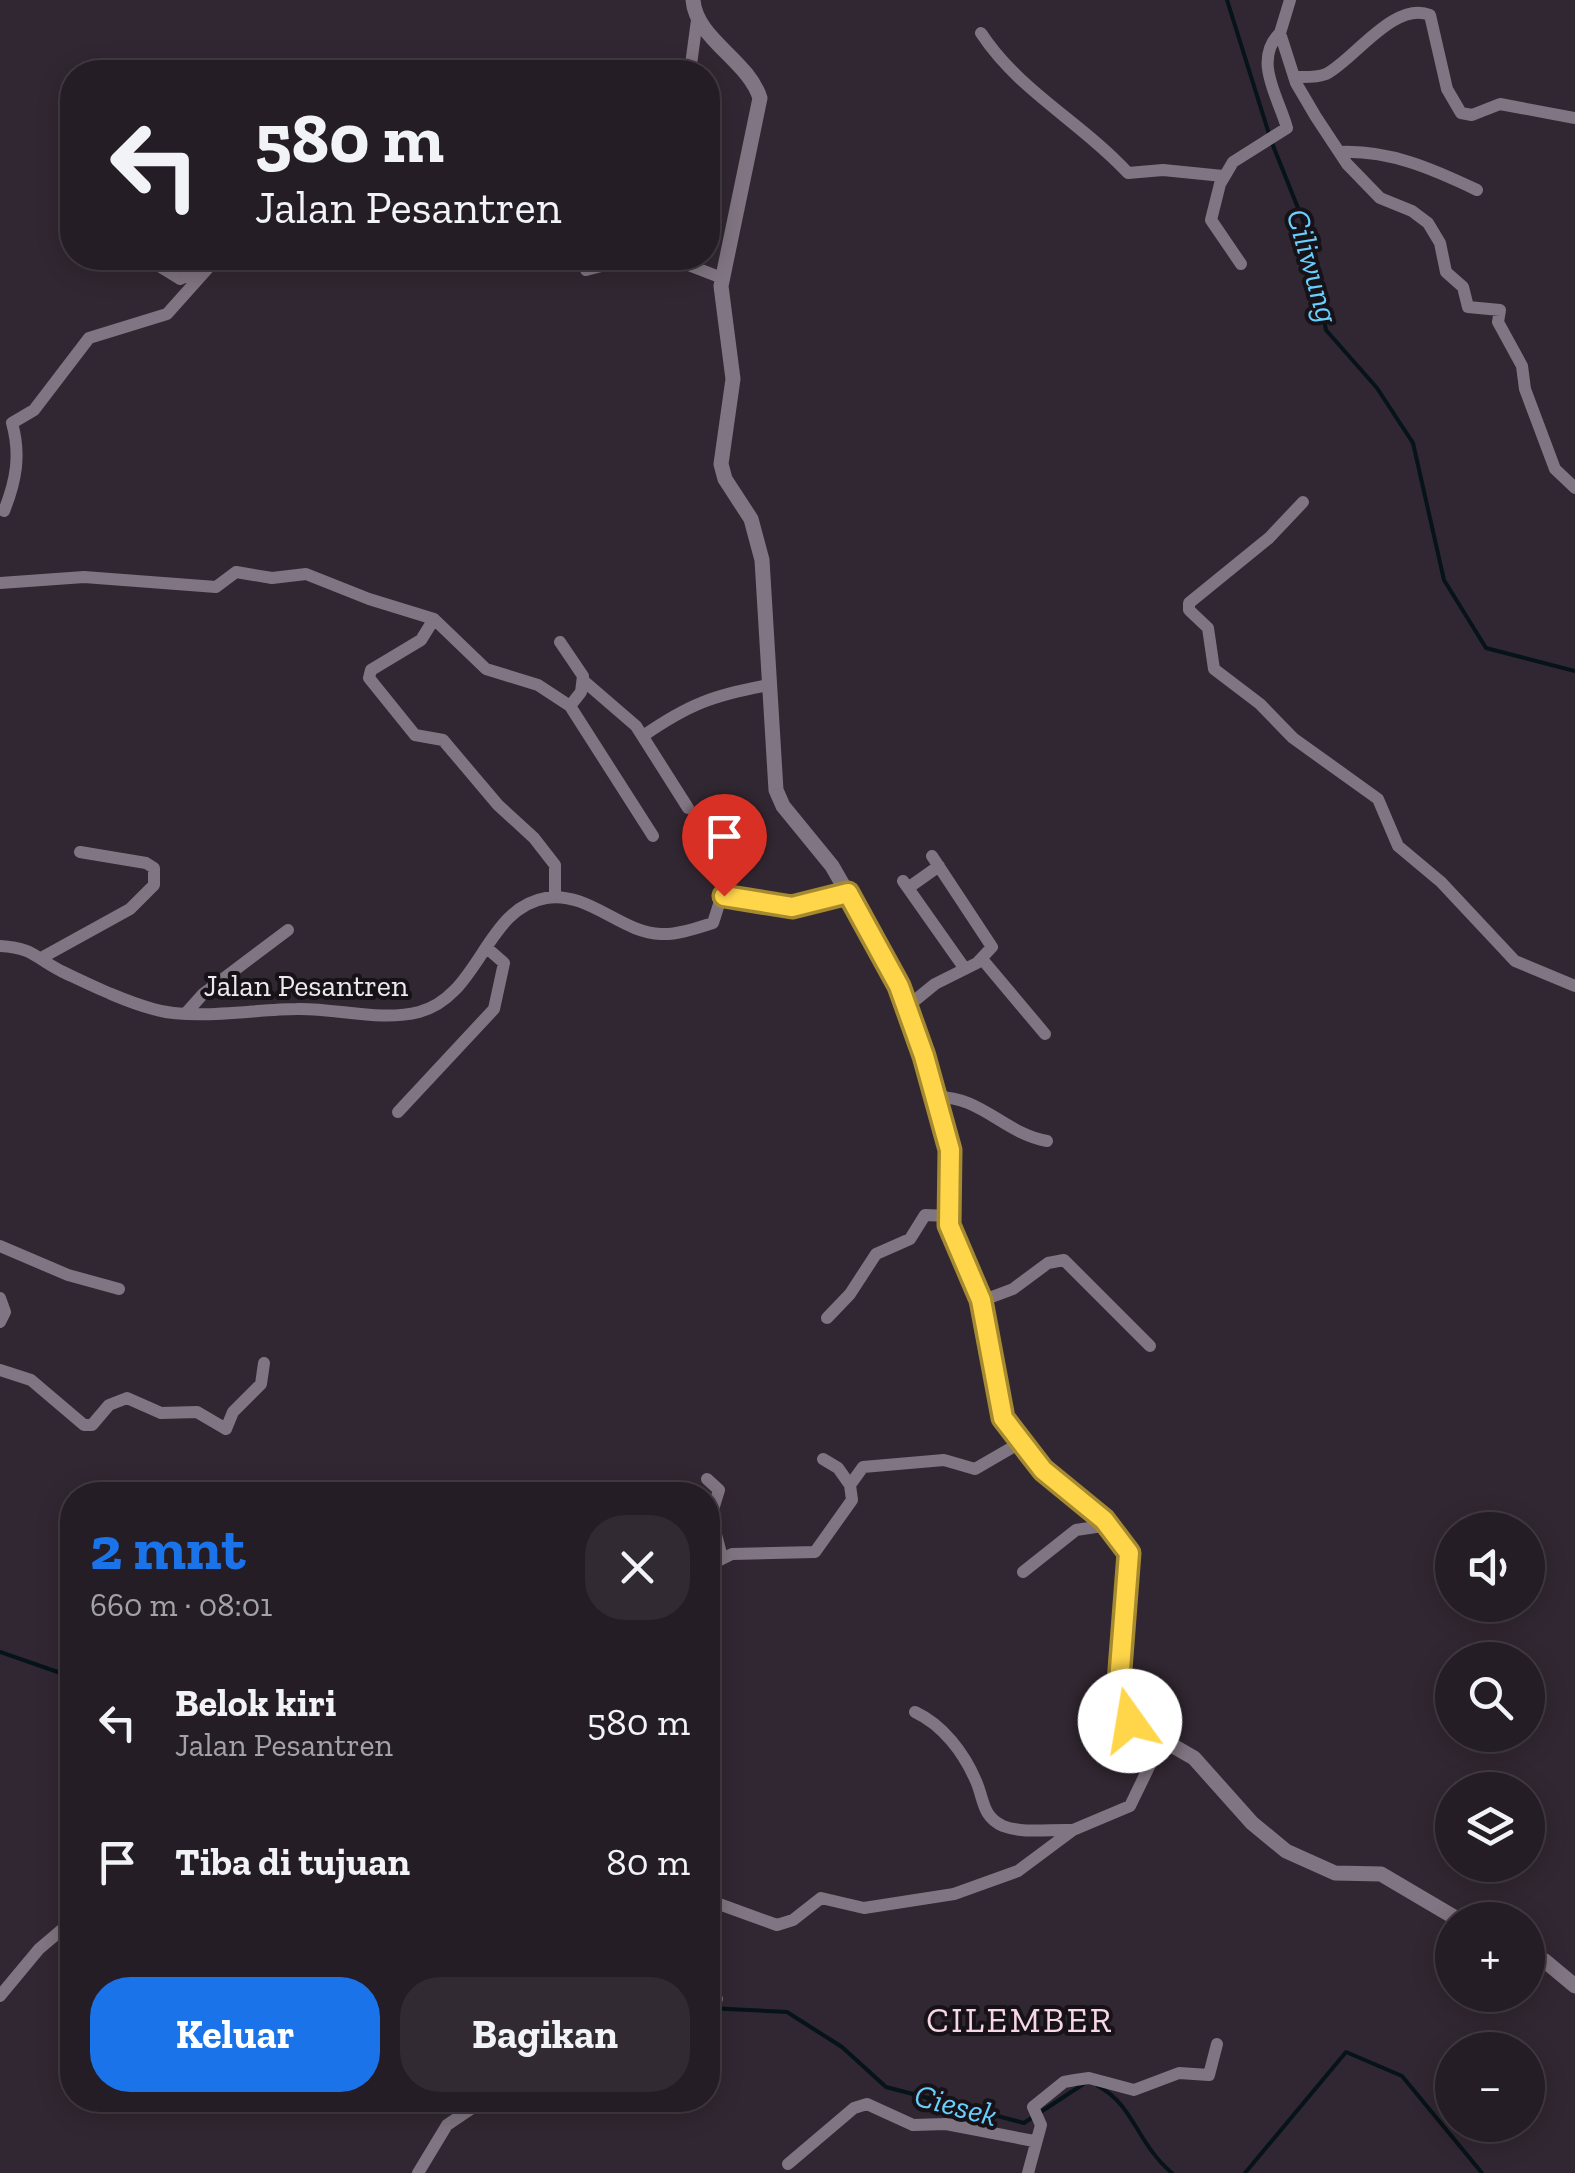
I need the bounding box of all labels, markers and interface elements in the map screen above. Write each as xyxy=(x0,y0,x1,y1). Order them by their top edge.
text: 580 m xyxy=(255,96,444,180)
icon: left xyxy=(90,100,220,230)
text: Jalan Pesantren xyxy=(255,181,562,235)
water label: Ciliwung xyxy=(1279,205,1347,328)
pin xyxy=(682,794,767,897)
icon: arrive xyxy=(697,809,752,864)
street label: Jalan Pesantren xyxy=(204,968,408,1004)
text: 2 mnt xyxy=(90,1512,245,1584)
map controls xyxy=(1435,1512,1545,2142)
button: sound xyxy=(1435,1512,1545,1622)
button: close xyxy=(585,1515,690,1620)
text: 660 m · 08:01 xyxy=(90,1586,272,1624)
button: search xyxy=(1435,1642,1545,1752)
position arrow xyxy=(1078,1669,1182,1773)
text: Belok kiri xyxy=(175,1680,336,1726)
icon: left xyxy=(90,1695,145,1750)
text: 580 m xyxy=(587,1699,690,1745)
text: Jalan Pesantren xyxy=(175,1726,393,1764)
button: layers xyxy=(1435,1772,1545,1882)
icon: arrive xyxy=(90,1835,145,1890)
text: Tiba di tujuan xyxy=(175,1839,410,1885)
text: 80 m xyxy=(606,1839,690,1885)
button: + xyxy=(1435,1902,1545,2012)
button: Keluar xyxy=(90,1977,380,2092)
button: Bagikan xyxy=(400,1977,690,2092)
district label: CILEMBER xyxy=(926,1999,1114,2041)
button: − xyxy=(1435,2032,1545,2142)
water label: Ciesek xyxy=(911,2076,1001,2134)

